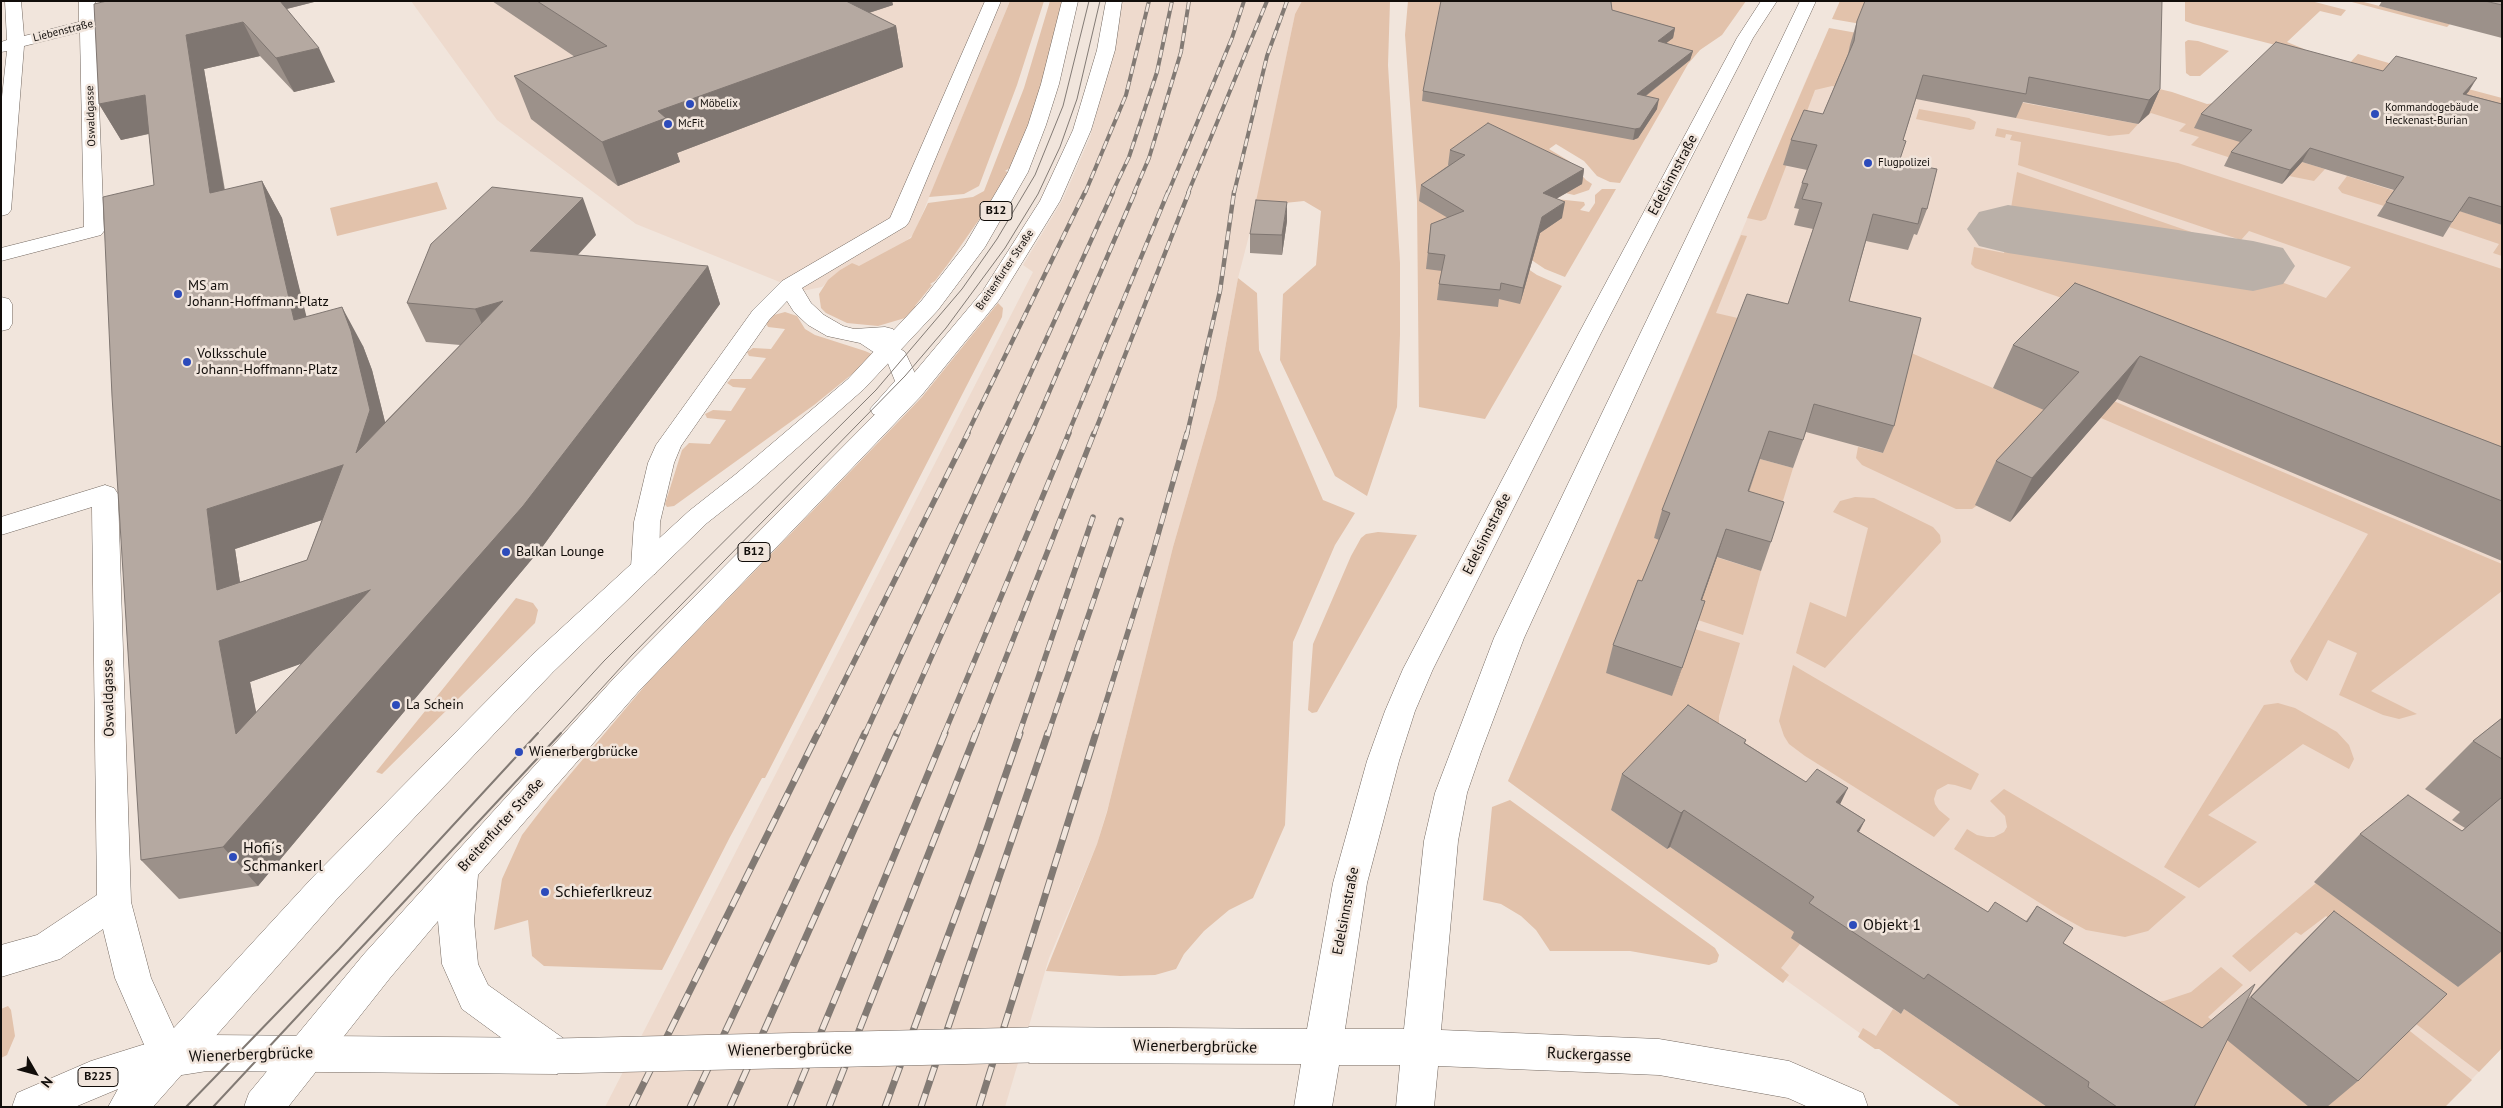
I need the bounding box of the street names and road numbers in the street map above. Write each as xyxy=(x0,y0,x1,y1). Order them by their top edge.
street label: Liebenstraße xyxy=(32,17,94,45)
street label: Oswaldgasse xyxy=(83,85,99,147)
street label: Edelsinnstraße xyxy=(1645,132,1701,218)
road number: B12 xyxy=(980,202,1012,220)
street label: Breitenfurter Straße xyxy=(973,227,1037,313)
street label: Edelsinnstraße xyxy=(1459,491,1515,577)
road number: B12 xyxy=(738,542,770,562)
street label: Oswaldgasse xyxy=(100,659,118,737)
street label: Breitenfurter Straße xyxy=(455,775,547,875)
street label: Edelsinnstraße xyxy=(1329,866,1363,956)
street label: Wienerbergbrücke xyxy=(1133,1036,1257,1058)
street label: Wienerbergbrücke xyxy=(728,1039,852,1061)
street label: Wienerbergbrücke xyxy=(189,1043,313,1067)
street label: Ruckergasse xyxy=(1547,1044,1631,1066)
road number: B225 xyxy=(78,1068,118,1086)

